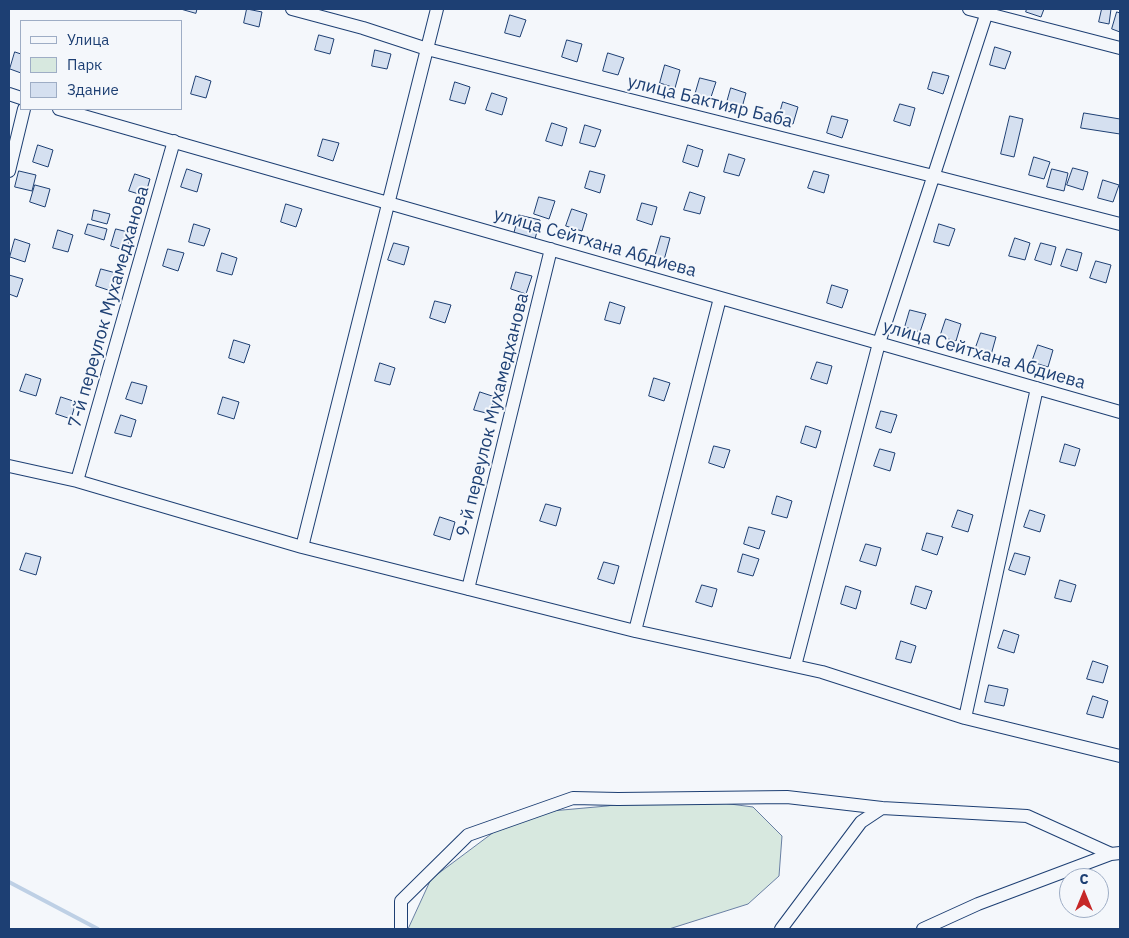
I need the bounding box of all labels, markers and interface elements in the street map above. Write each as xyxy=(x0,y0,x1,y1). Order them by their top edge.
legend xyxy=(20,20,182,110)
text: Улица xyxy=(67,30,109,49)
text: Парк xyxy=(67,55,102,74)
street label: улица Бактияр Баба xyxy=(625,71,795,133)
text: Здание xyxy=(67,80,119,99)
street label: 7-й переулок Мухамедханова xyxy=(64,184,154,430)
street label: улица Сейтхана Абдиева xyxy=(491,204,699,282)
street label: 9-й переулок Мухамедханова xyxy=(452,291,534,539)
street label: улица Сейтхана Абдиева xyxy=(880,316,1088,394)
north arrow xyxy=(1059,868,1109,918)
text: С xyxy=(1079,870,1089,888)

